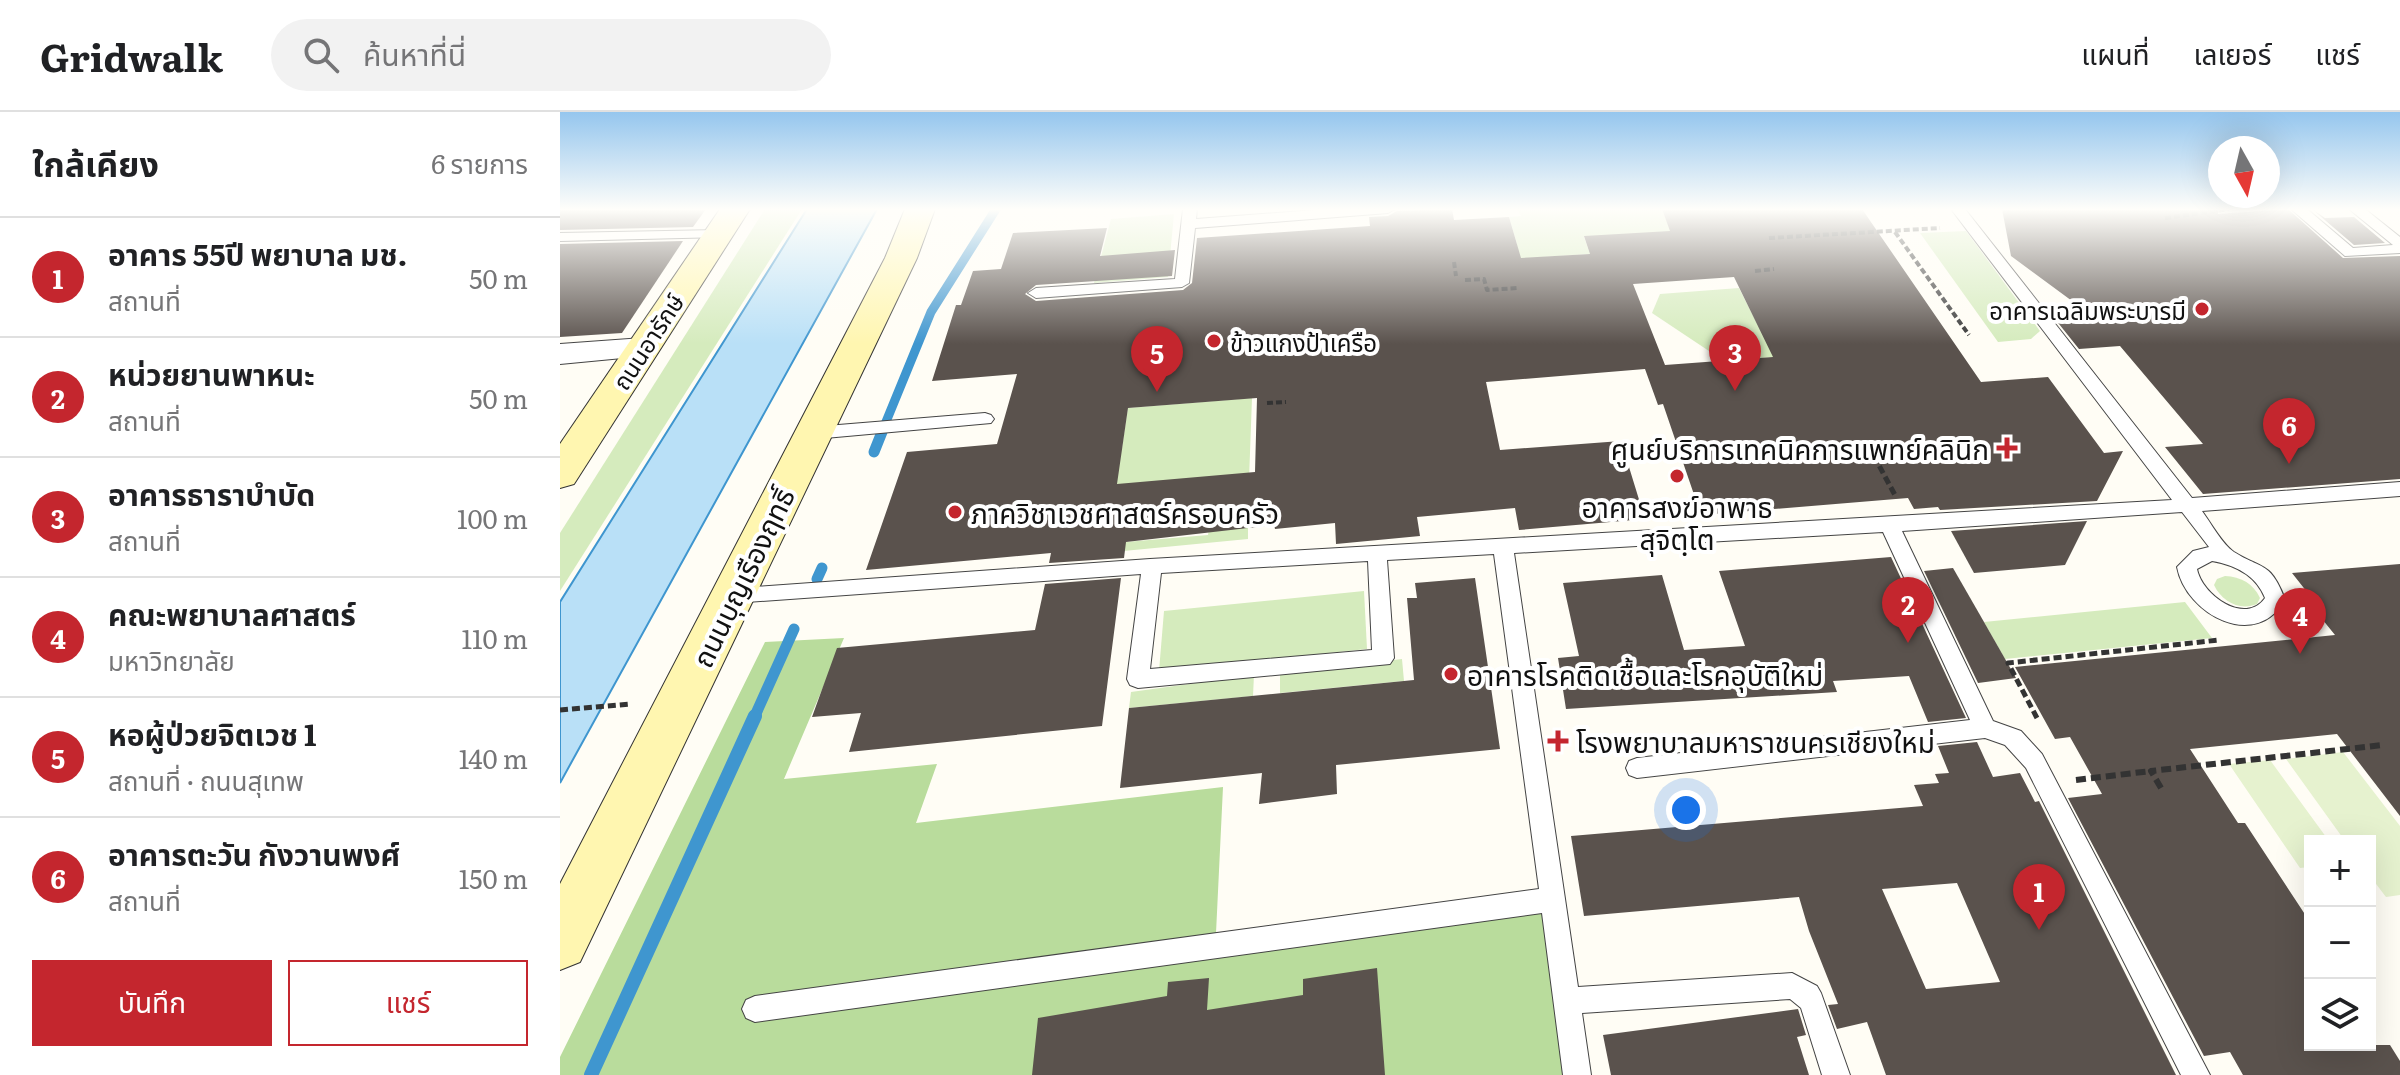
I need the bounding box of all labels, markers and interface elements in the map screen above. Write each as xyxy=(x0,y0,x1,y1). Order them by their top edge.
search box xyxy=(271,19,831,91)
text: Gridwalk xyxy=(40,27,223,84)
text: ค้นหาที่นี่ xyxy=(363,31,466,75)
text: แผนที่ xyxy=(2081,32,2150,74)
text: เลเยอร์ xyxy=(2194,32,2271,74)
text: แชร์ xyxy=(2315,32,2360,74)
icon: search xyxy=(299,33,343,77)
north arrow xyxy=(2208,136,2280,208)
text: ใกล้เคียง xyxy=(32,137,159,187)
text: 6 รายการ xyxy=(431,143,528,182)
text: อาคาร 55ปี พยาบาล มช. xyxy=(108,231,407,275)
text: 1 xyxy=(53,258,63,297)
text: 50 m xyxy=(469,258,528,297)
text: สถานที่ xyxy=(108,280,181,319)
street label: ถนนอารักษ์ xyxy=(603,286,691,396)
place label: อาคารเฉลิมพระบารมี xyxy=(1989,292,2186,327)
marker: อาคารเฉลิมพระบารมี xyxy=(2193,300,2211,318)
place label: ข้าวแกงป้าเครือ xyxy=(1230,324,1377,359)
pin: 3 xyxy=(1709,325,1761,391)
pin: 5 xyxy=(1131,326,1183,392)
marker: ข้าวแกงป้าเครือ xyxy=(1205,332,1223,350)
text: หน่วยยานพาหนะ xyxy=(108,351,315,395)
text: 2 xyxy=(51,378,65,417)
text: 50 m xyxy=(469,378,528,417)
pin: 6 xyxy=(2263,398,2315,464)
text: สถานที่ xyxy=(108,400,181,439)
place label: ศูนย์บริการเทคนิคการแพทย์คลินิก xyxy=(1611,427,1989,469)
marker: ศูนย์บริการเทคนิคการแพทย์คลินิก xyxy=(1996,437,2018,459)
marker: อาคารสงฆ์อาพาธ สุจิตฺโต xyxy=(1668,467,1686,485)
text: อาคารธาราบำบัด xyxy=(108,471,315,515)
street label: ถนนบุญเรืองฤทธิ์ xyxy=(680,480,804,674)
place label: อาคารสงฆ์อาพาธ สุจิตฺโต xyxy=(1582,485,1772,559)
place label: ภาควิชาเวชศาสตร์ครอบครัว xyxy=(971,491,1279,533)
text: 3 xyxy=(51,498,65,537)
text: 100 m xyxy=(457,498,528,537)
marker: ภาควิชาเวชศาสตร์ครอบครัว xyxy=(946,503,964,521)
text: สถานที่ xyxy=(108,520,181,559)
pin: 2 xyxy=(1882,577,1934,643)
pin: 4 xyxy=(2274,588,2326,654)
text: คณะพยาบาลศาสตร์ xyxy=(108,591,356,635)
text: 4 xyxy=(50,618,66,657)
text: 110 m xyxy=(461,618,528,657)
text: มหาวิทยาลัย xyxy=(108,640,235,679)
place label: อาคารโรคติดเชื้อและโรคอุบัติใหม่ xyxy=(1467,653,1823,695)
marker: อาคารโรคติดเชื้อและโรคอุบัติใหม่ xyxy=(1442,665,1460,683)
text: หอผู้ป่วยจิตเวช 1 xyxy=(108,711,316,755)
place label: โรงพยาบาลมหาราชนครเชียงใหม่ xyxy=(1576,720,1935,762)
marker: โรงพยาบาลมหาราชนครเชียงใหม่ xyxy=(1547,730,1569,752)
text: 5 xyxy=(51,738,65,777)
text: 140 m xyxy=(459,738,528,777)
text: สถานที่ · ถนนสุเทพ xyxy=(108,760,304,799)
your location xyxy=(1666,790,1706,830)
text: อาคารตะวัน กังวานพงศ์ xyxy=(108,831,400,875)
map controls xyxy=(2304,835,2376,1051)
button: + xyxy=(2304,835,2376,907)
text: 6 xyxy=(50,858,66,897)
text: 150 m xyxy=(459,858,528,897)
pin: 1 xyxy=(2013,864,2065,930)
text: สถานที่ xyxy=(108,880,181,919)
button: − xyxy=(2304,907,2376,979)
button: บันทึก xyxy=(32,960,272,1046)
button: แชร์ xyxy=(288,960,528,1046)
button: layers xyxy=(2304,979,2376,1051)

